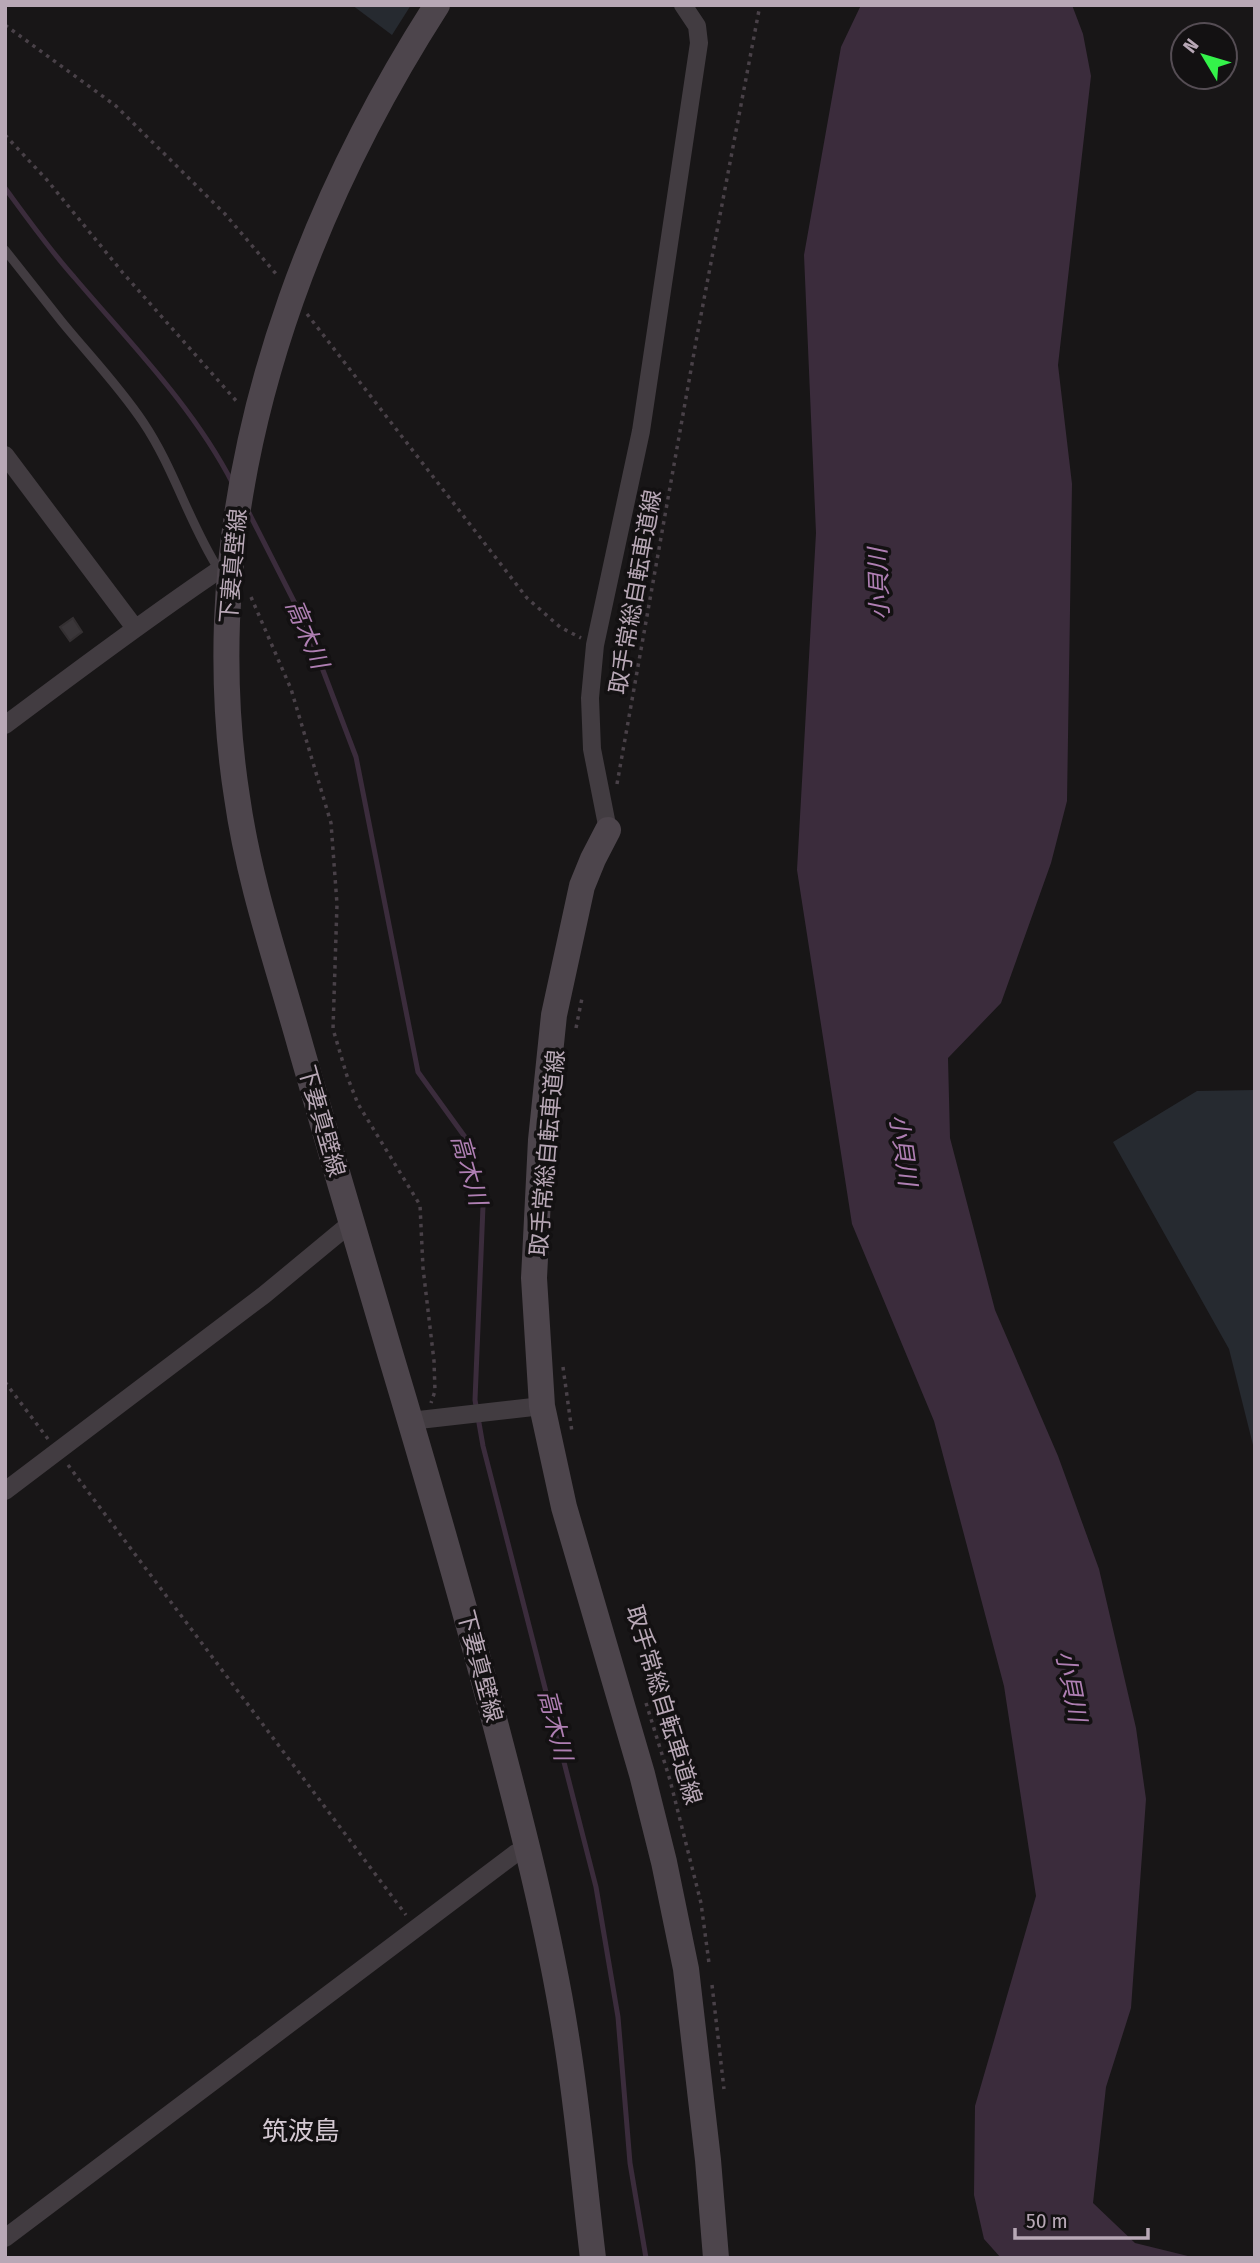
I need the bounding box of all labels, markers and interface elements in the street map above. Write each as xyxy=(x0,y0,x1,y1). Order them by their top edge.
north arrow xyxy=(1169,21,1239,91)
text: N xyxy=(1178,34,1204,57)
street label: 取手常総自転車道線 xyxy=(603,488,667,696)
street label: 下妻真壁線 xyxy=(214,507,252,625)
water label: 小貝川 xyxy=(864,545,894,620)
water label: 高木川 xyxy=(280,595,335,675)
street label: 取手常総自転車道線 xyxy=(524,1049,570,1257)
street label: 下妻真壁線 xyxy=(293,1062,351,1180)
water label: 小貝川 xyxy=(884,1112,922,1191)
water label: 高木川 xyxy=(446,1132,493,1211)
street label: 取手常総自転車道線 xyxy=(620,1602,708,1808)
street label: 下妻真壁線 xyxy=(452,1607,508,1725)
water label: 小貝川 xyxy=(1050,1648,1092,1727)
water label: 高木川 xyxy=(533,1687,578,1766)
district label: 筑波島 xyxy=(262,2116,340,2147)
scale bar xyxy=(1015,2196,1148,2240)
text: 50 m xyxy=(1026,2208,1068,2234)

